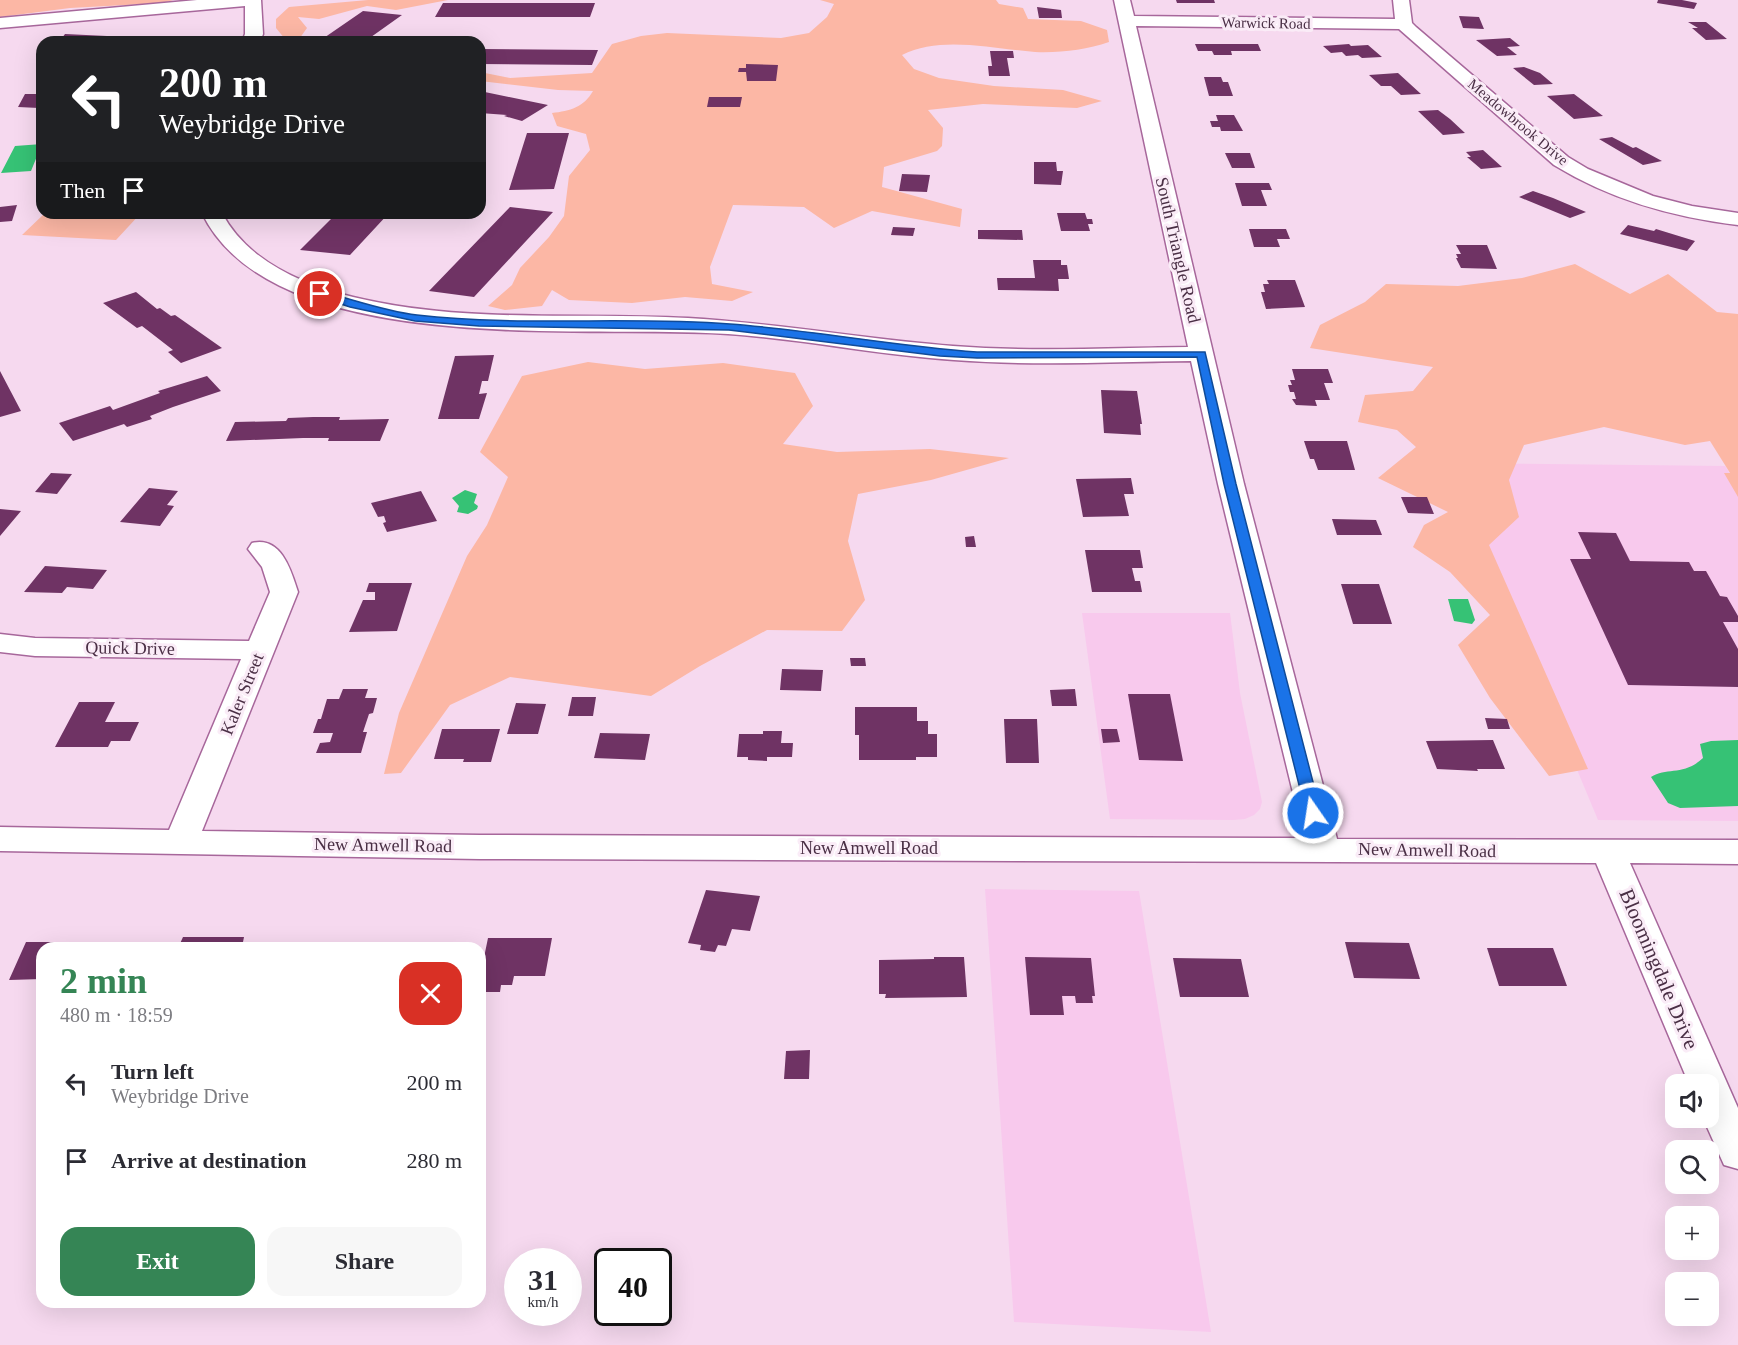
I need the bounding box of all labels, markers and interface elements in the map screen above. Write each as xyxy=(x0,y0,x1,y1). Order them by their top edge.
street label: Warwick Road xyxy=(1221,14,1311,32)
icon: left xyxy=(60,60,138,138)
text: 200 m xyxy=(159,60,268,106)
street label: Meadowbrook Drive xyxy=(1465,76,1571,169)
text: Weybridge Drive xyxy=(159,109,345,139)
icon: arrive xyxy=(117,174,150,207)
street label: South Triangle Road xyxy=(1151,175,1205,325)
text: Then xyxy=(60,178,105,203)
pin xyxy=(294,268,345,319)
icon: arrive xyxy=(303,277,336,310)
street label: Quick Drive xyxy=(85,637,175,659)
street label: Kaler Street xyxy=(217,650,267,738)
position arrow xyxy=(1281,781,1345,845)
street label: New Amwell Road xyxy=(314,834,452,856)
street label: New Amwell Road xyxy=(800,838,938,858)
street label: New Amwell Road xyxy=(1358,839,1496,861)
street label: Bloomingdale Drive xyxy=(1614,885,1704,1053)
text: 2 min xyxy=(60,961,147,1001)
button: close xyxy=(399,962,462,1025)
text: 480 m · 18:59 xyxy=(60,1004,173,1026)
text: Turn left xyxy=(111,1059,194,1084)
icon: left xyxy=(60,1067,93,1100)
text: 200 m xyxy=(406,1070,462,1095)
map controls xyxy=(1665,1074,1719,1326)
button: sound xyxy=(1665,1074,1719,1128)
text: Weybridge Drive xyxy=(111,1085,249,1107)
button: search xyxy=(1665,1140,1719,1194)
icon: arrive xyxy=(60,1145,93,1178)
text: Arrive at destination xyxy=(111,1148,307,1173)
text: 280 m xyxy=(406,1148,462,1173)
button: + xyxy=(1665,1206,1719,1260)
button: Exit xyxy=(60,1227,255,1296)
button: Share xyxy=(267,1227,462,1296)
speed limit sign: 40 xyxy=(594,1248,672,1326)
text: 31 xyxy=(528,1263,558,1296)
button: − xyxy=(1665,1272,1719,1326)
text: km/h xyxy=(528,1294,558,1310)

